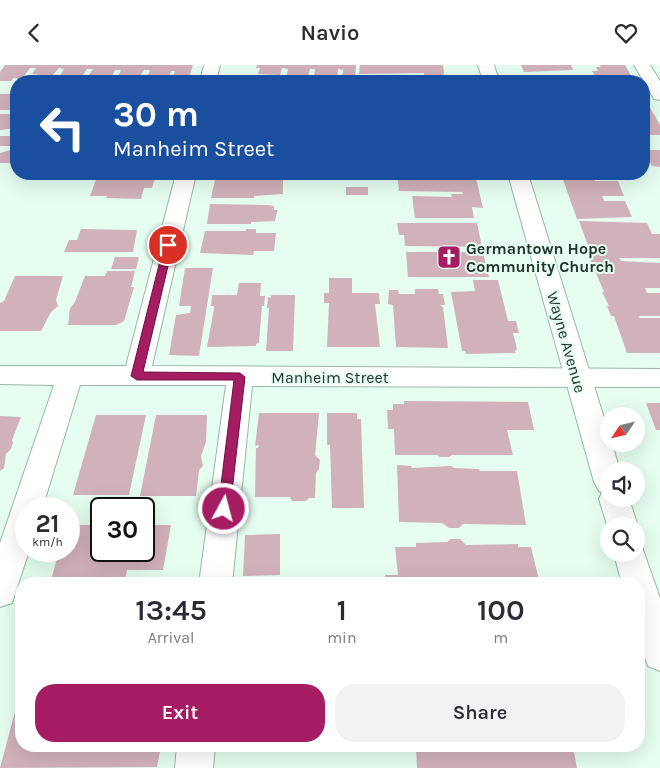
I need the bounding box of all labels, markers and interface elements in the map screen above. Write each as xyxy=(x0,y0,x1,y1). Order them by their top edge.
icon: back xyxy=(20,19,48,47)
icon: heart xyxy=(612,19,640,47)
text: Navio xyxy=(301,20,359,46)
text: 30 m xyxy=(113,94,199,135)
icon: left xyxy=(30,95,95,160)
text: Manheim Street xyxy=(113,136,274,162)
pin xyxy=(147,224,189,266)
icon: arrive xyxy=(154,231,182,259)
place label: Germantown Hope Community Church xyxy=(466,239,614,276)
church icon: Germantown Hope Community Church xyxy=(436,244,462,270)
street label: Wayne Avenue xyxy=(543,289,590,395)
street label: Manheim Street xyxy=(271,368,389,387)
north arrow xyxy=(600,407,645,453)
map controls xyxy=(600,407,645,562)
button: sound xyxy=(600,462,645,507)
position arrow xyxy=(197,482,249,534)
speed limit sign: 30 xyxy=(90,497,155,562)
text: 21 xyxy=(35,509,60,538)
button: search xyxy=(600,517,645,562)
text: km/h xyxy=(32,535,63,549)
text: 13:45 xyxy=(135,592,207,628)
text: 1 xyxy=(337,592,347,628)
text: 100 xyxy=(477,592,525,628)
text: Arrival xyxy=(148,628,195,647)
text: min xyxy=(327,628,357,647)
text: m xyxy=(493,628,508,647)
button: Exit xyxy=(35,684,325,742)
button: Share xyxy=(335,684,625,742)

